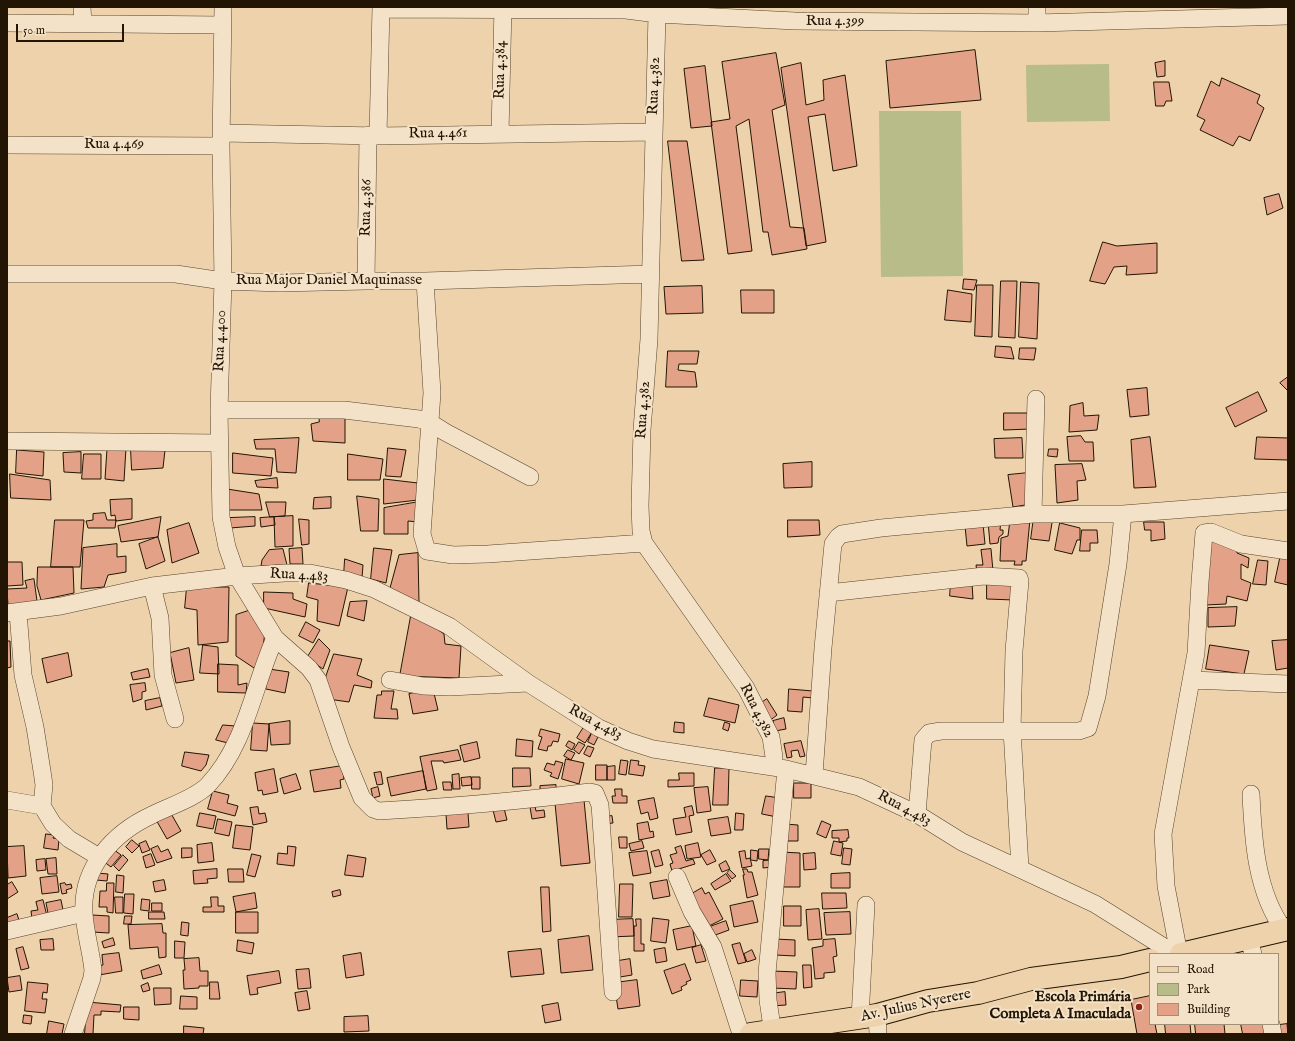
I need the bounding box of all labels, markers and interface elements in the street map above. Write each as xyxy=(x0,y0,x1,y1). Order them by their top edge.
street label: Rua 4.399 xyxy=(806,13,864,31)
scale bar xyxy=(18,16,126,42)
text: 50 m xyxy=(23,23,45,38)
street label: Rua 4.384 xyxy=(491,41,511,99)
street label: Rua 4.382 xyxy=(645,57,665,115)
street label: Rua 4.461 xyxy=(408,124,468,144)
street label: Rua 4.469 xyxy=(84,136,144,154)
street label: Rua 4.386 xyxy=(357,179,377,237)
street label: Rua Major Daniel Maquinasse xyxy=(236,272,422,290)
street label: Rua 4.400 xyxy=(211,310,231,372)
street label: Rua 4.382 xyxy=(633,380,655,440)
street label: Rua 4.483 xyxy=(269,565,329,587)
street label: Rua 4.382 xyxy=(735,681,777,741)
street label: Rua 4.483 xyxy=(565,701,625,745)
street label: Rua 4.483 xyxy=(874,787,934,831)
legend xyxy=(1149,953,1279,1025)
text: Road xyxy=(1187,962,1214,977)
text: Park xyxy=(1187,982,1210,997)
street label: Av. Julius Nyerere xyxy=(859,986,973,1026)
place label: Escola Primária Completa A Imaculada xyxy=(989,989,1131,1024)
marker: Escola Primária Completa A Imaculada xyxy=(1134,1002,1144,1012)
text: Building xyxy=(1187,1002,1230,1017)

